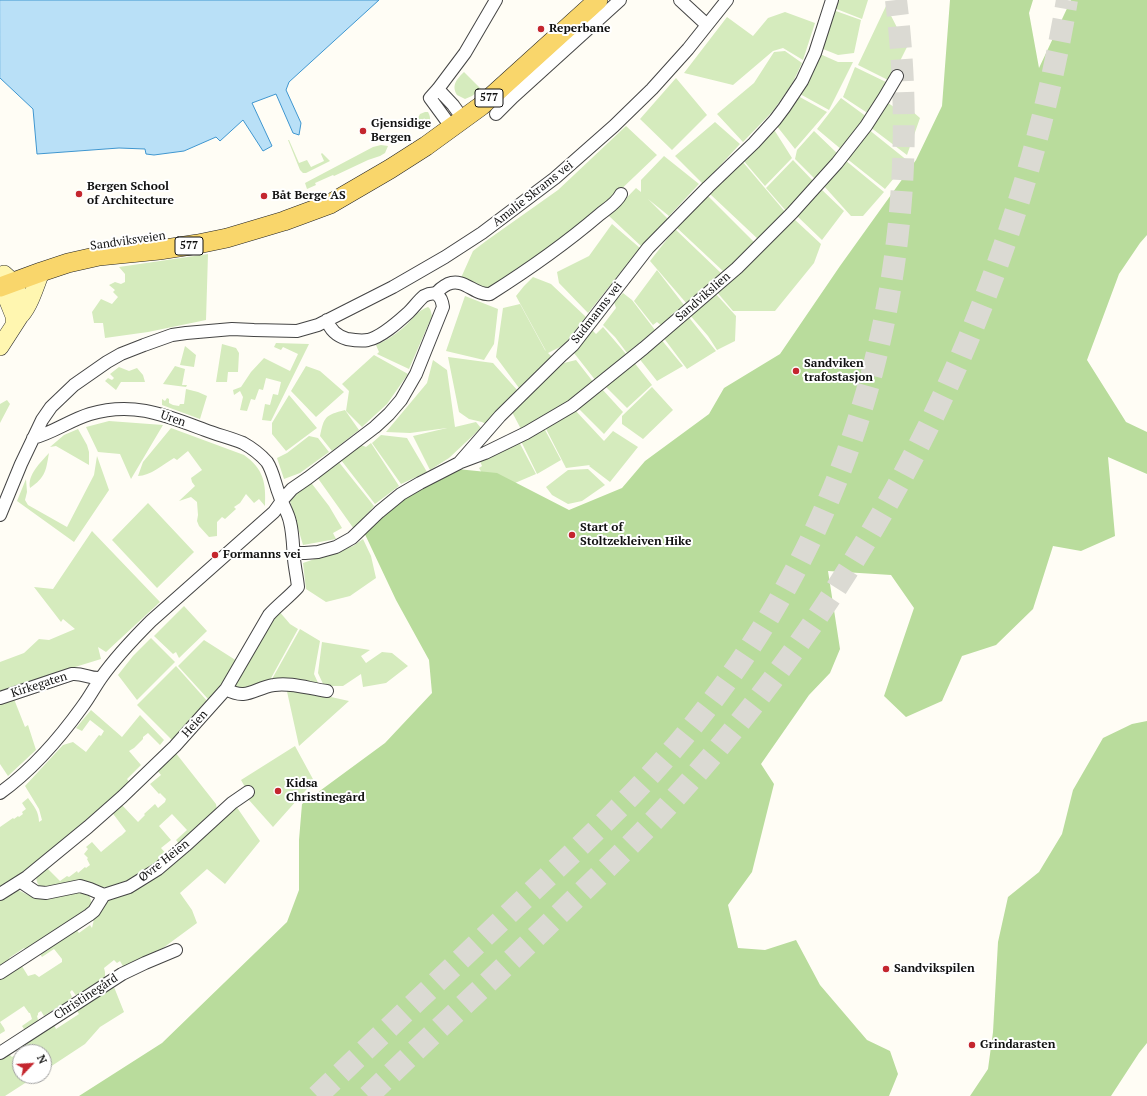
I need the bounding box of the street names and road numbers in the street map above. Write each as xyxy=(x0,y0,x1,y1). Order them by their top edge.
road number: 577 xyxy=(475,89,503,107)
street label: Amalie Skrams vei xyxy=(490,158,576,230)
street label: Sandviksveien xyxy=(89,229,167,253)
road number: 577 xyxy=(175,237,203,255)
street label: Sandvikslien xyxy=(673,269,733,325)
street label: Sudmanns vei xyxy=(568,279,626,347)
street label: Uren xyxy=(158,408,188,430)
street label: Kirkegaten xyxy=(9,669,69,701)
street label: Heien xyxy=(179,707,211,741)
street label: Øvre Heien xyxy=(136,837,192,885)
street label: Christinegård xyxy=(51,971,121,1023)

